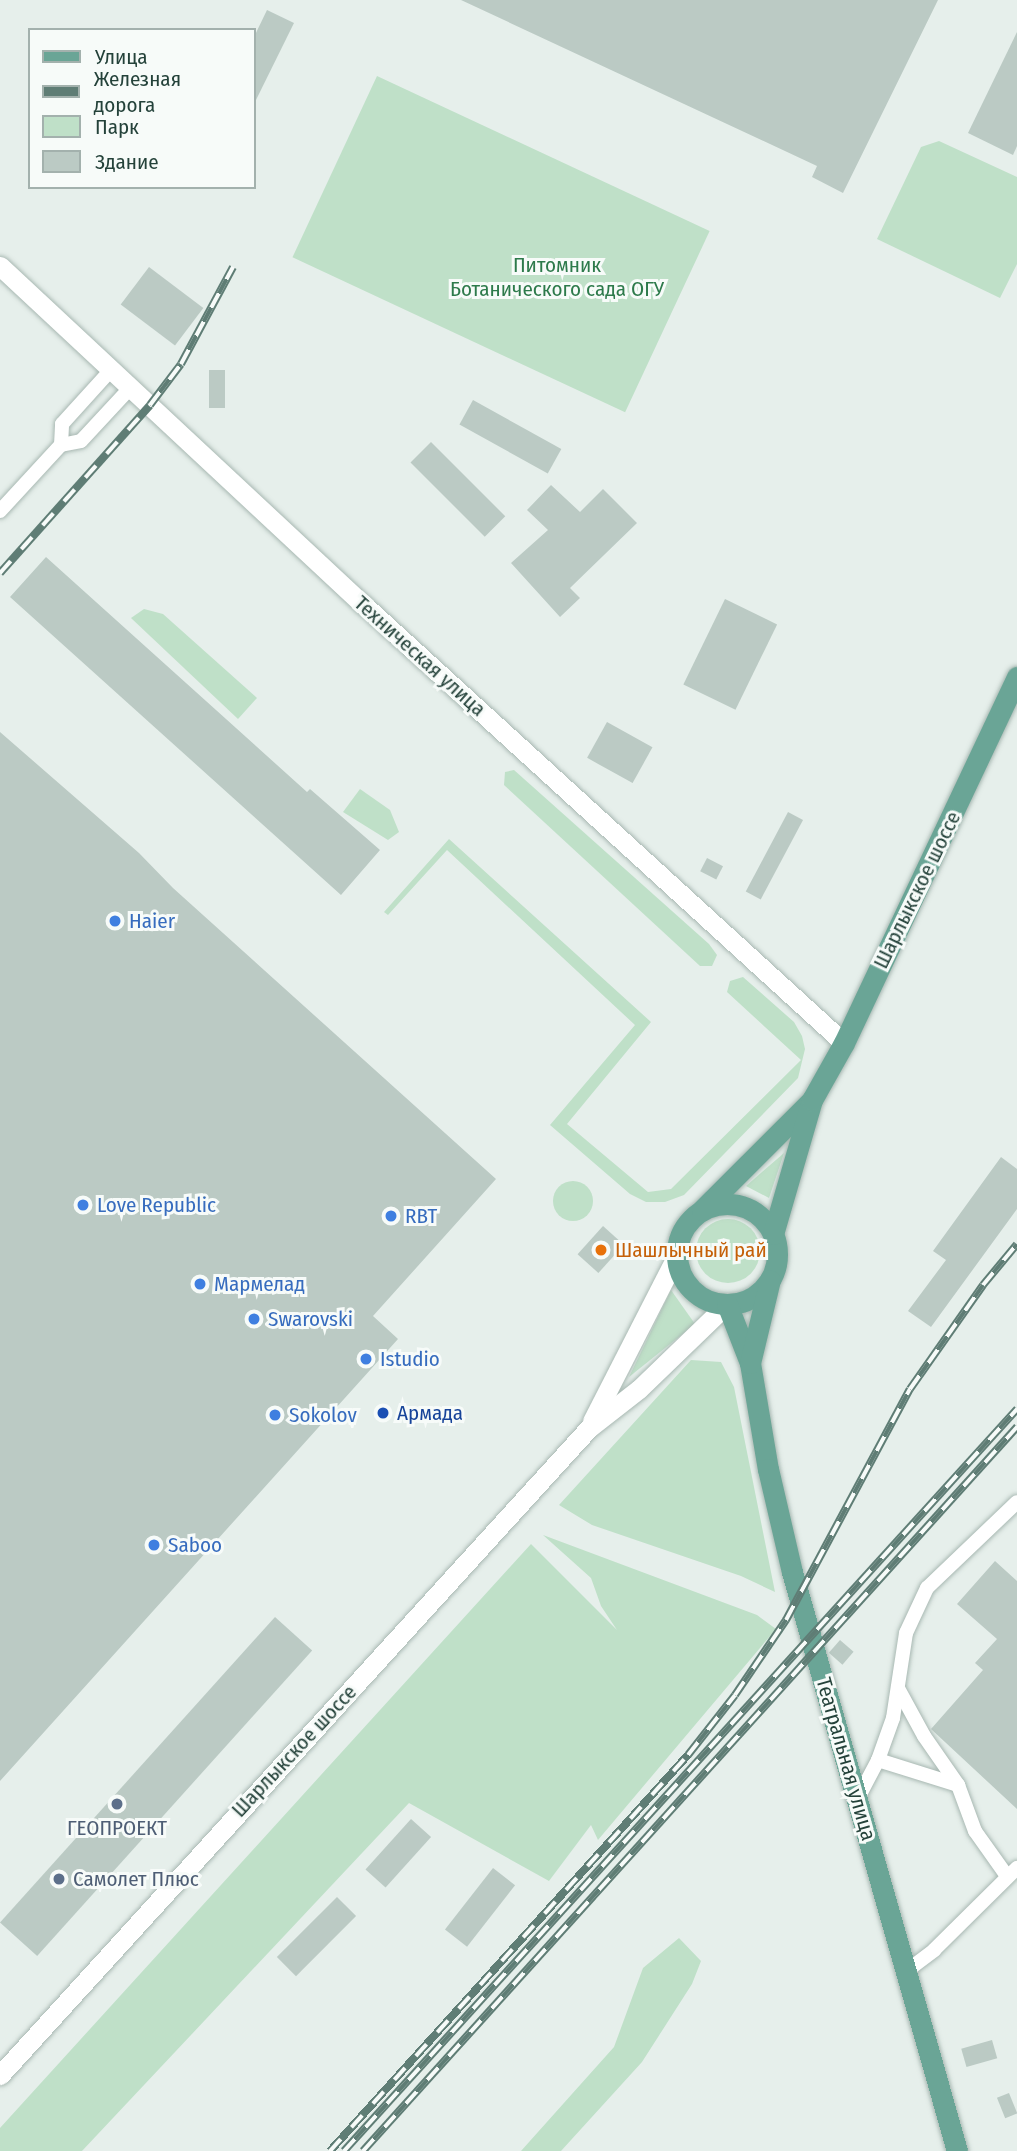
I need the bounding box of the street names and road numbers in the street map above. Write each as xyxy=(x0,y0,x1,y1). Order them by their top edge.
street label: Техническая улица xyxy=(349,590,491,722)
street label: Шарлыкское шоссе xyxy=(868,807,966,973)
street label: Театральная улица xyxy=(811,1675,881,1843)
street label: Шарлыкское шоссе xyxy=(226,1680,362,1822)

